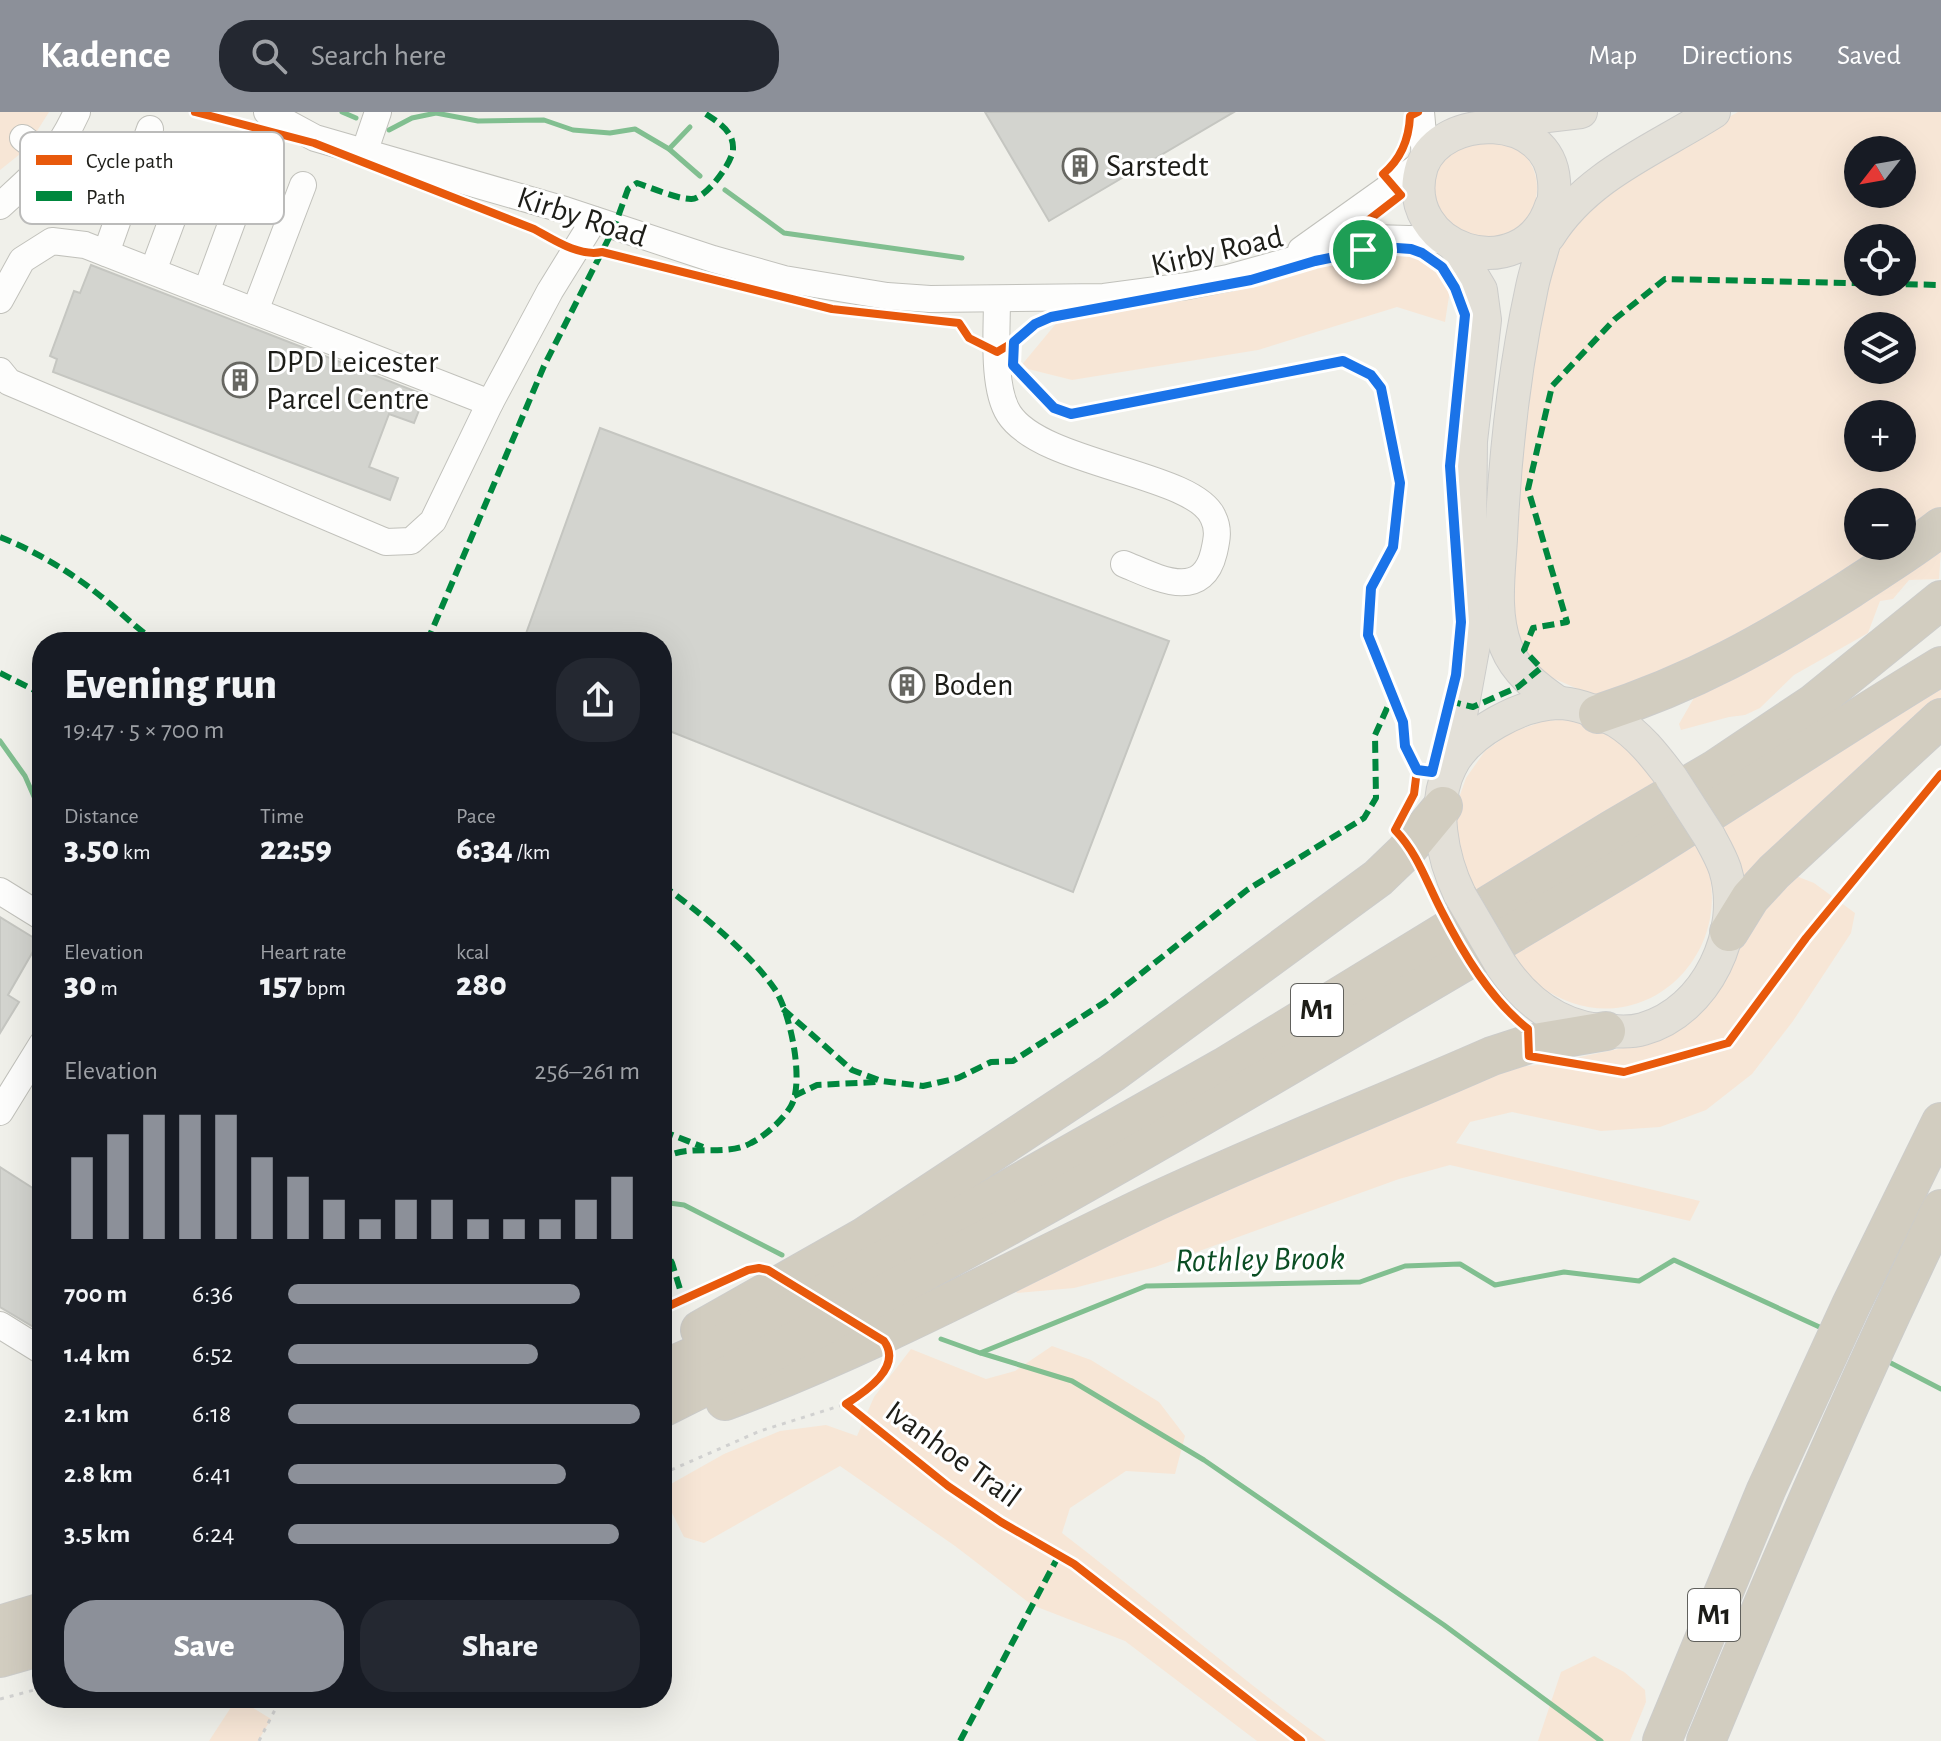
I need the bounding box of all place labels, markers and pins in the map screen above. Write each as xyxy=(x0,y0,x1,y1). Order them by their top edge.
building icon: Sarstedt xyxy=(1061,147,1099,185)
place label: Sarstedt xyxy=(1106,150,1208,182)
pin xyxy=(1329,216,1397,284)
place label: DPD Leicester Parcel Centre xyxy=(266,346,439,415)
building icon: DPD Leicester Parcel Centre xyxy=(221,361,259,399)
building icon: Boden xyxy=(888,666,926,704)
place label: Boden xyxy=(933,669,1013,701)

